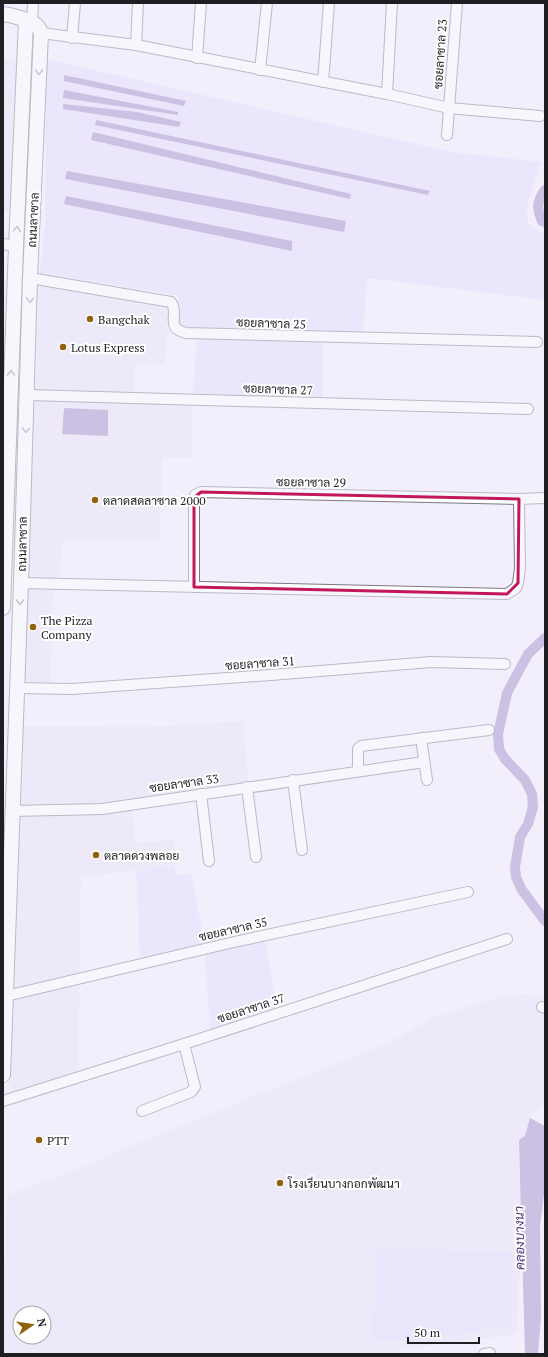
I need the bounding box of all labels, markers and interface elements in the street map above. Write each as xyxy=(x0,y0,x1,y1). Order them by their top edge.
street label: ซอยลาซาล 23 xyxy=(430,19,450,89)
one-way arrow xyxy=(35,69,44,75)
street label: ถนนลาซาล xyxy=(24,192,42,248)
one-way arrow xyxy=(12,226,21,232)
one-way arrow xyxy=(26,297,34,303)
place label: Bangchak xyxy=(98,312,151,327)
marker: Bangchak xyxy=(85,314,95,324)
street label: ซอยลาซาล 25 xyxy=(236,314,306,332)
place label: Lotus Express xyxy=(71,340,145,355)
marker: Lotus Express xyxy=(58,342,68,352)
one-way arrow xyxy=(7,370,16,376)
street label: ซอยลาซาล 27 xyxy=(243,380,313,398)
one-way arrow xyxy=(22,427,30,433)
street label: ซอยลาซาล 29 xyxy=(276,474,346,490)
place label: ตลาดสดลาซาล 2000 xyxy=(103,493,206,508)
marker: ตลาดสดลาซาล 2000 xyxy=(90,495,100,505)
street label: ถนนลาซาล xyxy=(14,516,30,572)
one-way arrow xyxy=(16,599,25,605)
place label: The Pizza Company xyxy=(41,613,93,642)
marker: The Pizza Company xyxy=(28,622,38,632)
street label: ซอยลาซาล 31 xyxy=(225,653,295,673)
street label: ซอยลาซาล 33 xyxy=(148,771,220,795)
place label: ตลาดดวงพลอย xyxy=(104,848,179,863)
marker: ตลาดดวงพลอย xyxy=(91,850,101,860)
street label: ซอยลาซาล 35 xyxy=(197,914,269,944)
street label: ซอยลาซาล 37 xyxy=(215,990,287,1026)
place label: PTT xyxy=(47,1133,70,1148)
marker: PTT xyxy=(34,1135,44,1145)
place label: โรงเรียนบางกอกพัฒนา xyxy=(287,1176,400,1191)
marker: โรงเรียนบางกอกพัฒนา xyxy=(275,1178,285,1188)
water label: คลองบางนา xyxy=(509,1206,529,1270)
north arrow xyxy=(12,1305,52,1345)
text: N xyxy=(34,1317,50,1329)
scale bar xyxy=(408,1319,479,1345)
text: 50 m xyxy=(414,1325,441,1340)

